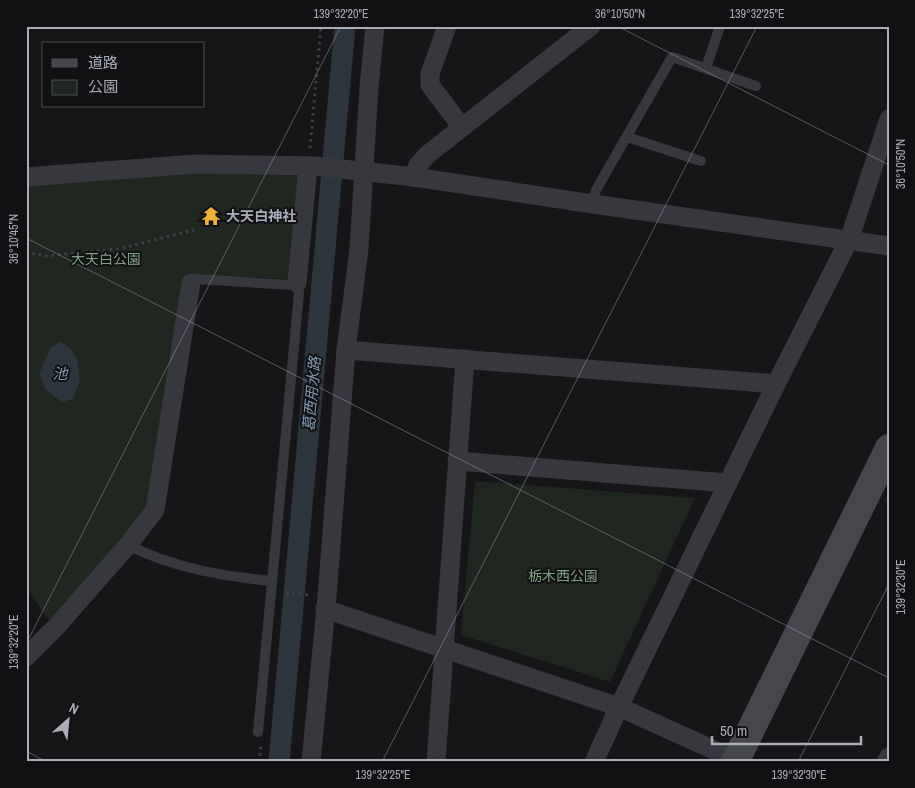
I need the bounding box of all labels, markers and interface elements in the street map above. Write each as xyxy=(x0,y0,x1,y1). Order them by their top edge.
text: 139°32'20"E xyxy=(313,6,369,22)
text: 36°10'50"N xyxy=(595,6,645,22)
text: 139°32'25"E xyxy=(729,6,785,22)
legend xyxy=(42,42,205,108)
text: 道路 xyxy=(88,52,118,73)
text: 公園 xyxy=(88,76,118,97)
text: 36°10'50"N xyxy=(893,139,909,189)
temple icon: 大天白神社 xyxy=(200,205,222,227)
place label: 大天白神社 xyxy=(226,207,296,225)
text: 36°10'45"N xyxy=(6,214,22,264)
park label: 大天白公園 xyxy=(71,250,141,268)
water label: 葛西用水路 xyxy=(298,354,325,432)
water label: 池 xyxy=(52,363,69,384)
text: 139°32'30"E xyxy=(893,559,909,615)
park label: 栃木西公園 xyxy=(528,567,598,585)
text: 139°32'20"E xyxy=(6,614,22,670)
north arrow xyxy=(42,696,92,746)
text: N xyxy=(66,699,82,718)
scale bar xyxy=(712,713,861,745)
text: 50 m xyxy=(720,720,747,741)
text: 139°32'25"E xyxy=(355,767,411,783)
text: 139°32'30"E xyxy=(771,767,827,783)

